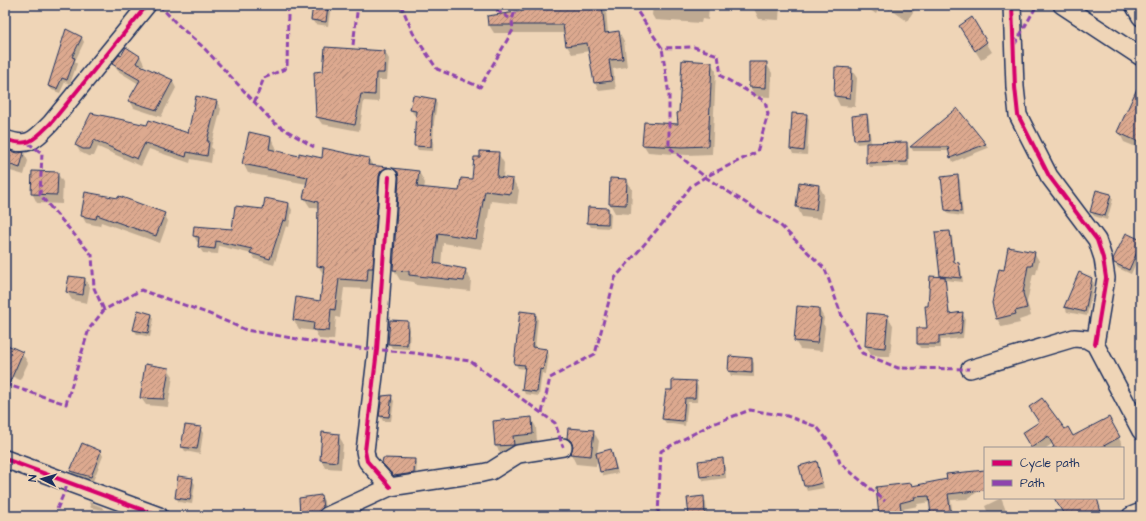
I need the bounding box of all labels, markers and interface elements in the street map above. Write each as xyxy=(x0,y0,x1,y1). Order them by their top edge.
legend xyxy=(984,447,1124,499)
text: Cycle path xyxy=(1020,455,1079,473)
north arrow xyxy=(22,459,62,499)
text: N xyxy=(25,474,40,482)
text: Path xyxy=(1020,475,1045,492)

